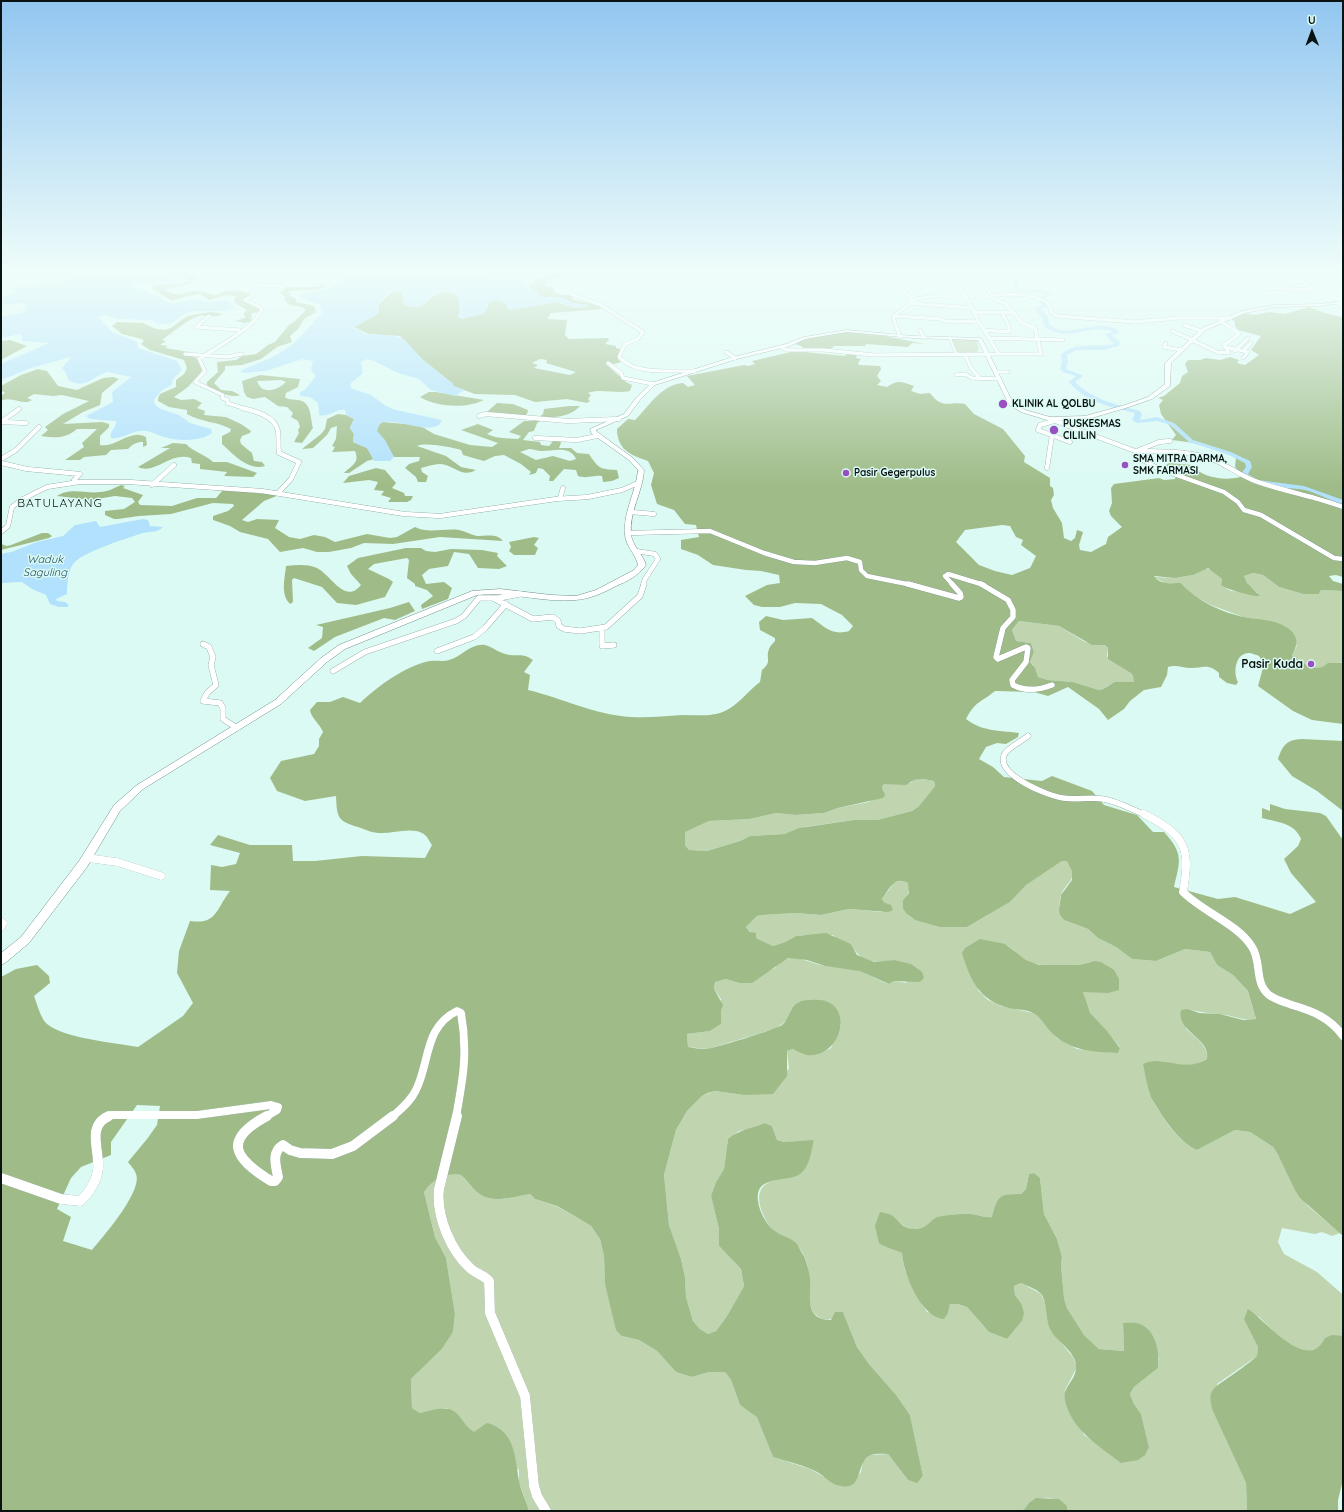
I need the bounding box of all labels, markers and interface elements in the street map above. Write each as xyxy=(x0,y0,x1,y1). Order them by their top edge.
north arrow xyxy=(1292,12,1332,52)
text: U xyxy=(1308,13,1316,27)
marker: KLINIK AL QOLBU xyxy=(997,398,1009,410)
place label: KLINIK AL QOLBU xyxy=(1012,398,1096,410)
place label: PUSKESMAS CILILIN xyxy=(1063,418,1121,442)
marker: PUSKESMAS CILILIN xyxy=(1048,424,1060,436)
place label: SMA MITRA DARMA, SMK FARMASI xyxy=(1133,453,1227,476)
marker: SMA MITRA DARMA, SMK FARMASI xyxy=(1120,460,1130,470)
place label: Pasir Gegerpulus xyxy=(854,467,935,479)
marker: Pasir Gegerpulus xyxy=(841,468,851,478)
district label: BATULAYANG xyxy=(17,496,103,510)
water label: Waduk Saguling xyxy=(23,553,67,579)
place label: Pasir Kuda xyxy=(1241,657,1303,671)
marker: Pasir Kuda xyxy=(1306,659,1316,669)

